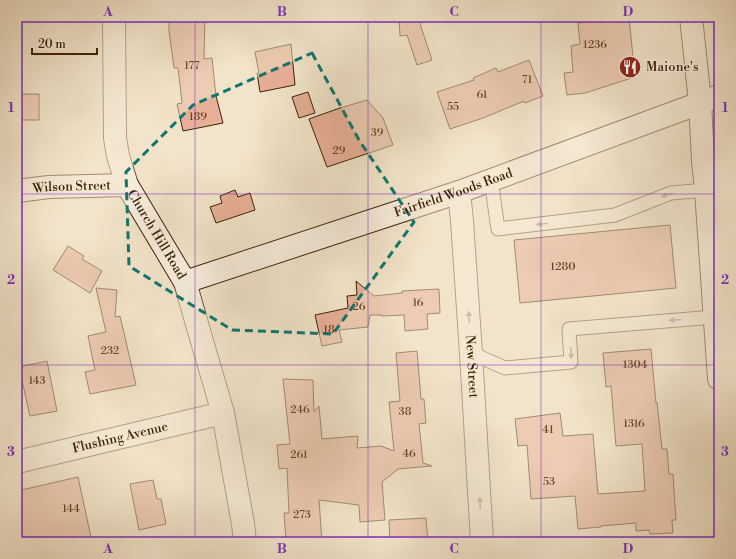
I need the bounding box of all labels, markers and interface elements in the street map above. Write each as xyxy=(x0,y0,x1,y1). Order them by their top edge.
text: A xyxy=(102,4,113,20)
text: B xyxy=(277,4,287,20)
text: C xyxy=(449,4,459,20)
text: D xyxy=(623,4,633,20)
scale bar xyxy=(32,30,97,56)
text: 20 m xyxy=(38,37,66,52)
house number: 1236 xyxy=(583,38,607,52)
restaurant icon: Maione's xyxy=(617,54,643,80)
house number: 177 xyxy=(184,59,200,73)
place label: Maione's xyxy=(646,59,699,75)
house number: 71 xyxy=(522,73,533,87)
house number: 61 xyxy=(476,88,488,102)
text: 1 xyxy=(8,100,15,116)
house number: 55 xyxy=(447,100,459,114)
text: 1 xyxy=(722,100,729,116)
house number: 189 xyxy=(189,110,207,124)
house number: 39 xyxy=(371,126,384,140)
house number: 29 xyxy=(333,144,346,158)
street label: Fairfield Woods Road xyxy=(392,165,515,221)
street label: Wilson Street xyxy=(31,177,111,197)
street label: Church Hill Road xyxy=(124,187,190,283)
one-way arrow xyxy=(661,192,673,198)
one-way arrow xyxy=(536,221,548,227)
house number: 1280 xyxy=(550,260,576,274)
text: 2 xyxy=(7,272,15,288)
text: 2 xyxy=(721,272,729,288)
house number: 16 xyxy=(412,296,424,310)
house number: 26 xyxy=(353,300,366,314)
one-way arrow xyxy=(465,311,472,323)
one-way arrow xyxy=(669,316,681,323)
house number: 18 xyxy=(323,323,335,337)
street label: New Street xyxy=(462,334,482,399)
house number: 232 xyxy=(101,344,119,358)
one-way arrow xyxy=(567,347,574,359)
house number: 1304 xyxy=(623,358,648,372)
house number: 143 xyxy=(29,374,45,388)
house number: 246 xyxy=(290,403,310,417)
house number: 38 xyxy=(399,405,412,419)
house number: 1316 xyxy=(623,417,645,431)
street label: Flushing Avenue xyxy=(71,418,170,457)
house number: 41 xyxy=(542,423,554,437)
text: 3 xyxy=(7,444,15,460)
text: 3 xyxy=(721,444,729,460)
house number: 46 xyxy=(402,447,416,461)
house number: 261 xyxy=(290,448,308,462)
house number: 53 xyxy=(543,475,555,489)
one-way arrow xyxy=(476,497,483,509)
house number: 144 xyxy=(62,502,80,516)
house number: 273 xyxy=(293,508,311,522)
text: A xyxy=(102,541,113,557)
text: B xyxy=(277,541,287,557)
text: C xyxy=(449,541,459,557)
text: D xyxy=(623,541,633,557)

